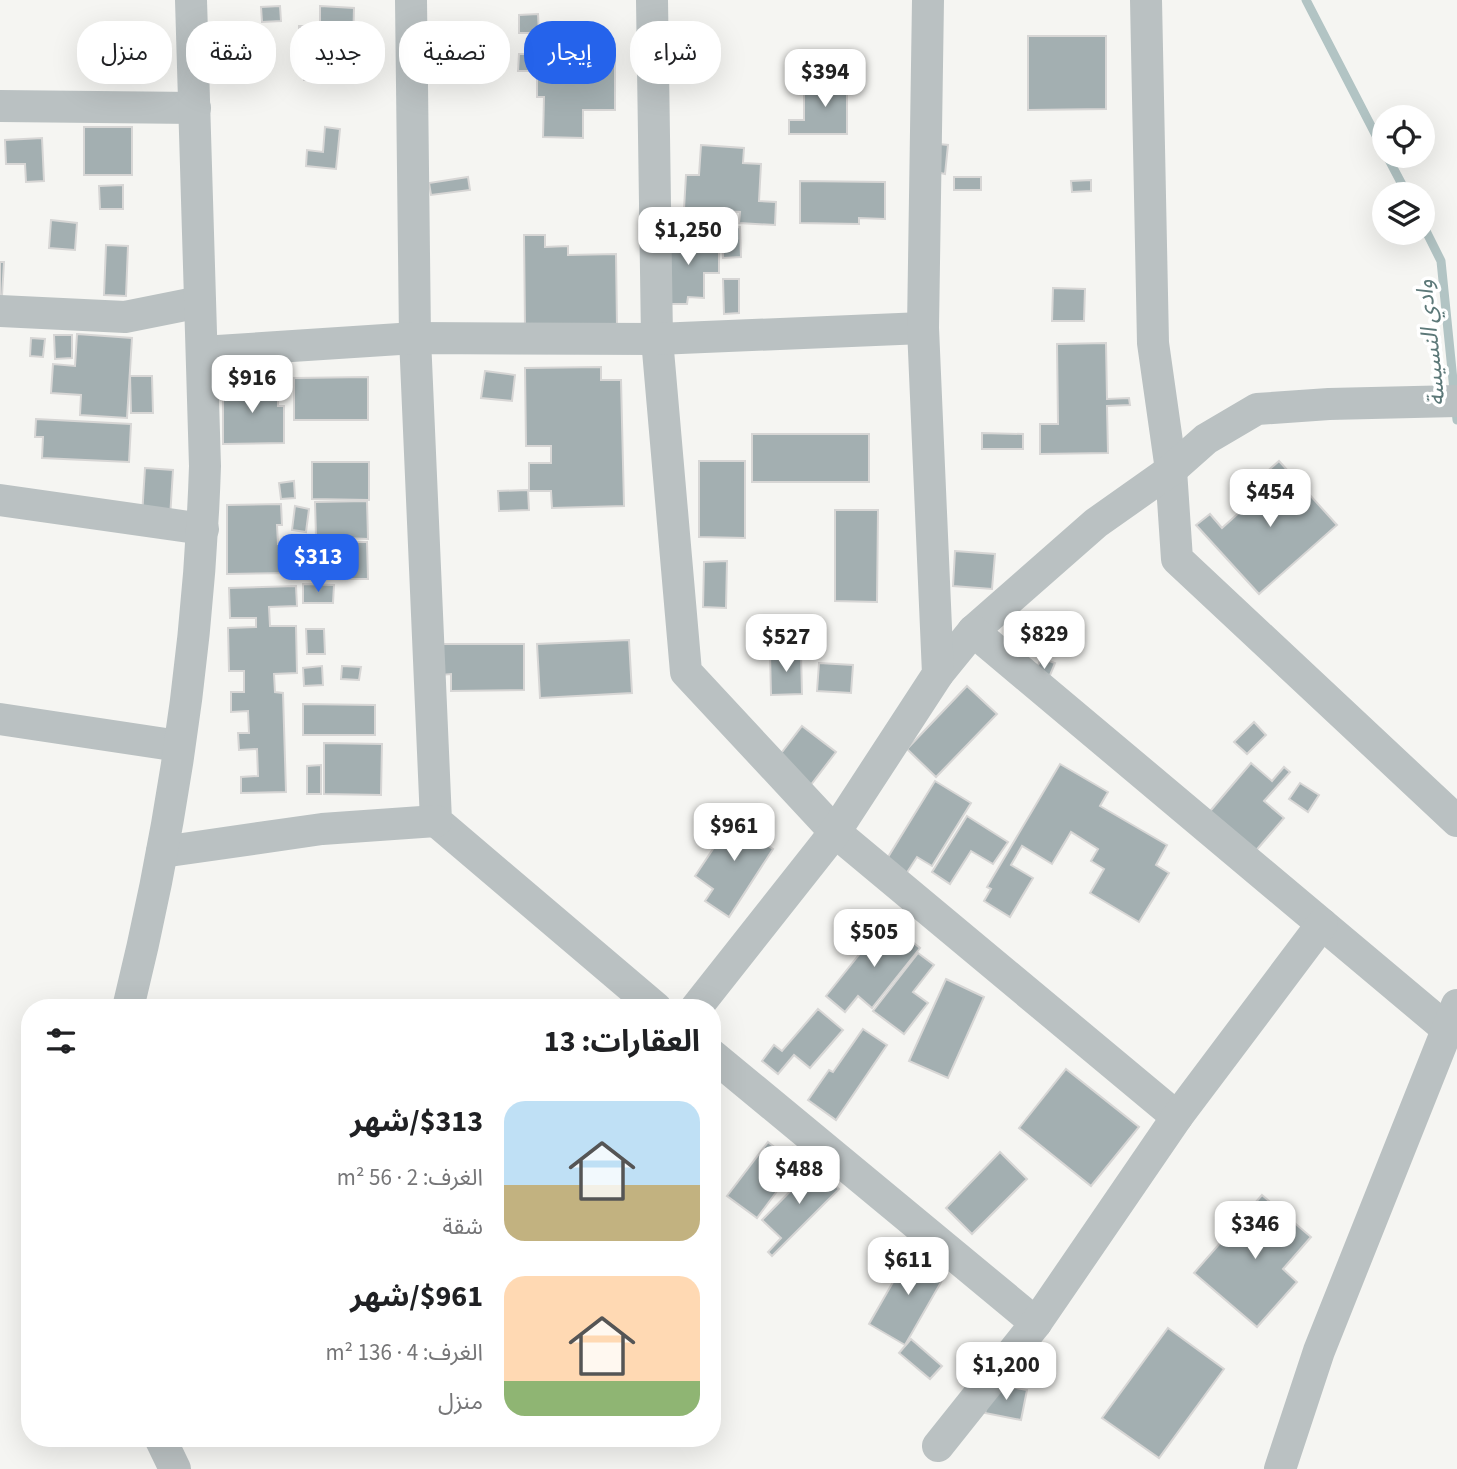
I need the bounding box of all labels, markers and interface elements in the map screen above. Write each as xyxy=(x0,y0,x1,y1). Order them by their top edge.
chip: منزل xyxy=(77,21,172,84)
chip: شقة xyxy=(186,21,276,84)
chip: جديد xyxy=(290,21,385,84)
chip: تصفية xyxy=(399,21,510,84)
chip: إيجار xyxy=(524,21,616,84)
chip: شراء xyxy=(630,21,721,84)
pin: $394 xyxy=(784,50,866,109)
text: $394 xyxy=(801,55,849,88)
map controls xyxy=(1372,105,1435,245)
button: locate xyxy=(1372,105,1435,168)
button: layers xyxy=(1372,182,1435,245)
pin: $1,250 xyxy=(631,208,745,267)
text: $1,250 xyxy=(654,213,722,246)
water label: وادي النسيسة xyxy=(1407,278,1455,408)
pin: $916 xyxy=(211,356,293,415)
text: $916 xyxy=(228,361,276,394)
pin: $454 xyxy=(1229,470,1311,529)
text: $454 xyxy=(1246,475,1294,508)
pin: $313 xyxy=(277,534,359,594)
text: $313 xyxy=(294,540,342,573)
pin: $829 xyxy=(1003,612,1085,671)
pin: $527 xyxy=(745,614,827,674)
text: $829 xyxy=(1020,617,1068,650)
text: $527 xyxy=(762,620,810,653)
pin: $961 xyxy=(693,804,775,863)
text: $961 xyxy=(710,809,758,842)
pin: $505 xyxy=(833,909,915,969)
text: $505 xyxy=(850,915,898,948)
text: العقارات: 13 xyxy=(544,1020,700,1063)
icon: filters xyxy=(42,1022,80,1060)
text: $313/شهر xyxy=(350,1100,483,1143)
icon: home xyxy=(560,1129,644,1213)
pin: $488 xyxy=(758,1146,840,1206)
text: $488 xyxy=(775,1152,823,1185)
text: الغرف: 2 · 56 m² xyxy=(337,1161,483,1194)
pin: $346 xyxy=(1214,1202,1296,1261)
text: $346 xyxy=(1231,1207,1279,1240)
text: شقة xyxy=(442,1210,483,1243)
pin: $611 xyxy=(867,1238,949,1297)
text: $611 xyxy=(884,1243,932,1276)
text: $961/شهر xyxy=(350,1275,483,1318)
icon: home xyxy=(560,1304,644,1388)
text: الغرف: 4 · 136 m² xyxy=(325,1336,483,1369)
pin: $1,200 xyxy=(949,1342,1063,1402)
text: $1,200 xyxy=(972,1348,1040,1381)
text: منزل xyxy=(438,1385,483,1418)

